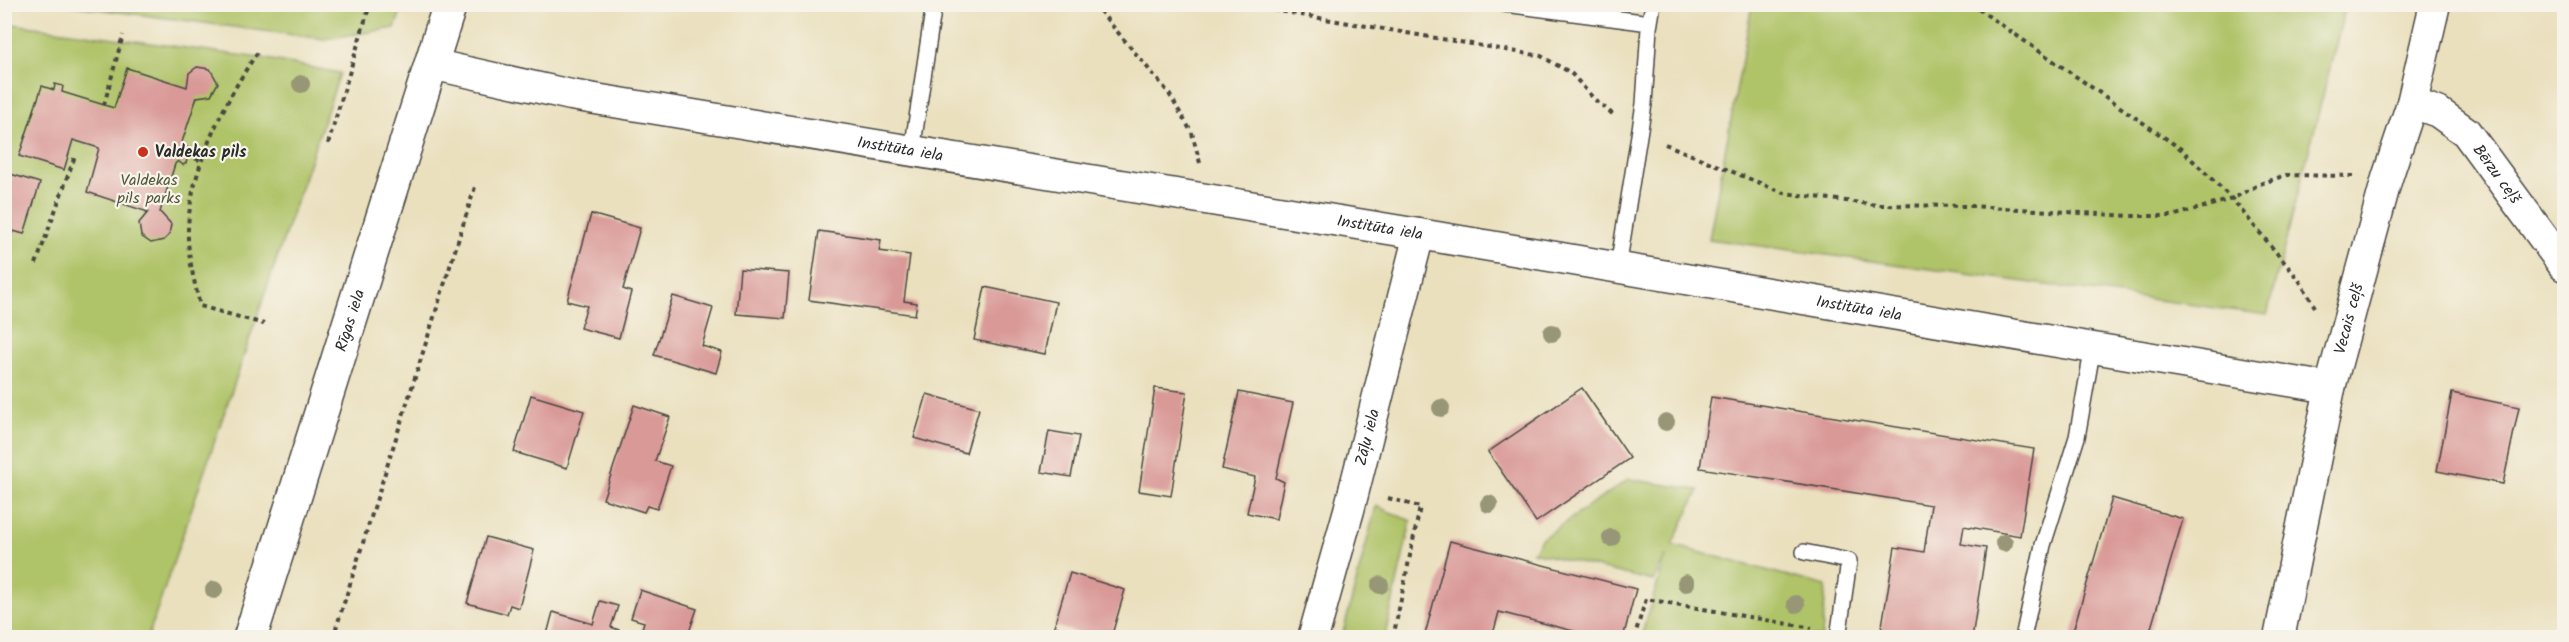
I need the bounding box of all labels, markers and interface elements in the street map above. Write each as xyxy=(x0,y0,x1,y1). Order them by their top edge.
street label: Institūta iela xyxy=(855,130,945,168)
street label: Bērzu ceļš xyxy=(2466,139,2528,210)
place label: Valdekas pils xyxy=(155,140,247,165)
marker: Valdekas pils xyxy=(136,145,150,159)
park label: Valdekas pils parks xyxy=(116,168,181,211)
street label: Institūta iela xyxy=(1335,208,1425,247)
street label: Vecais ceļš xyxy=(2327,279,2371,357)
street label: Rīgas iela xyxy=(329,286,372,355)
street label: Institūta iela xyxy=(1814,289,1904,328)
street label: Zāļu iela xyxy=(1348,406,1387,468)

